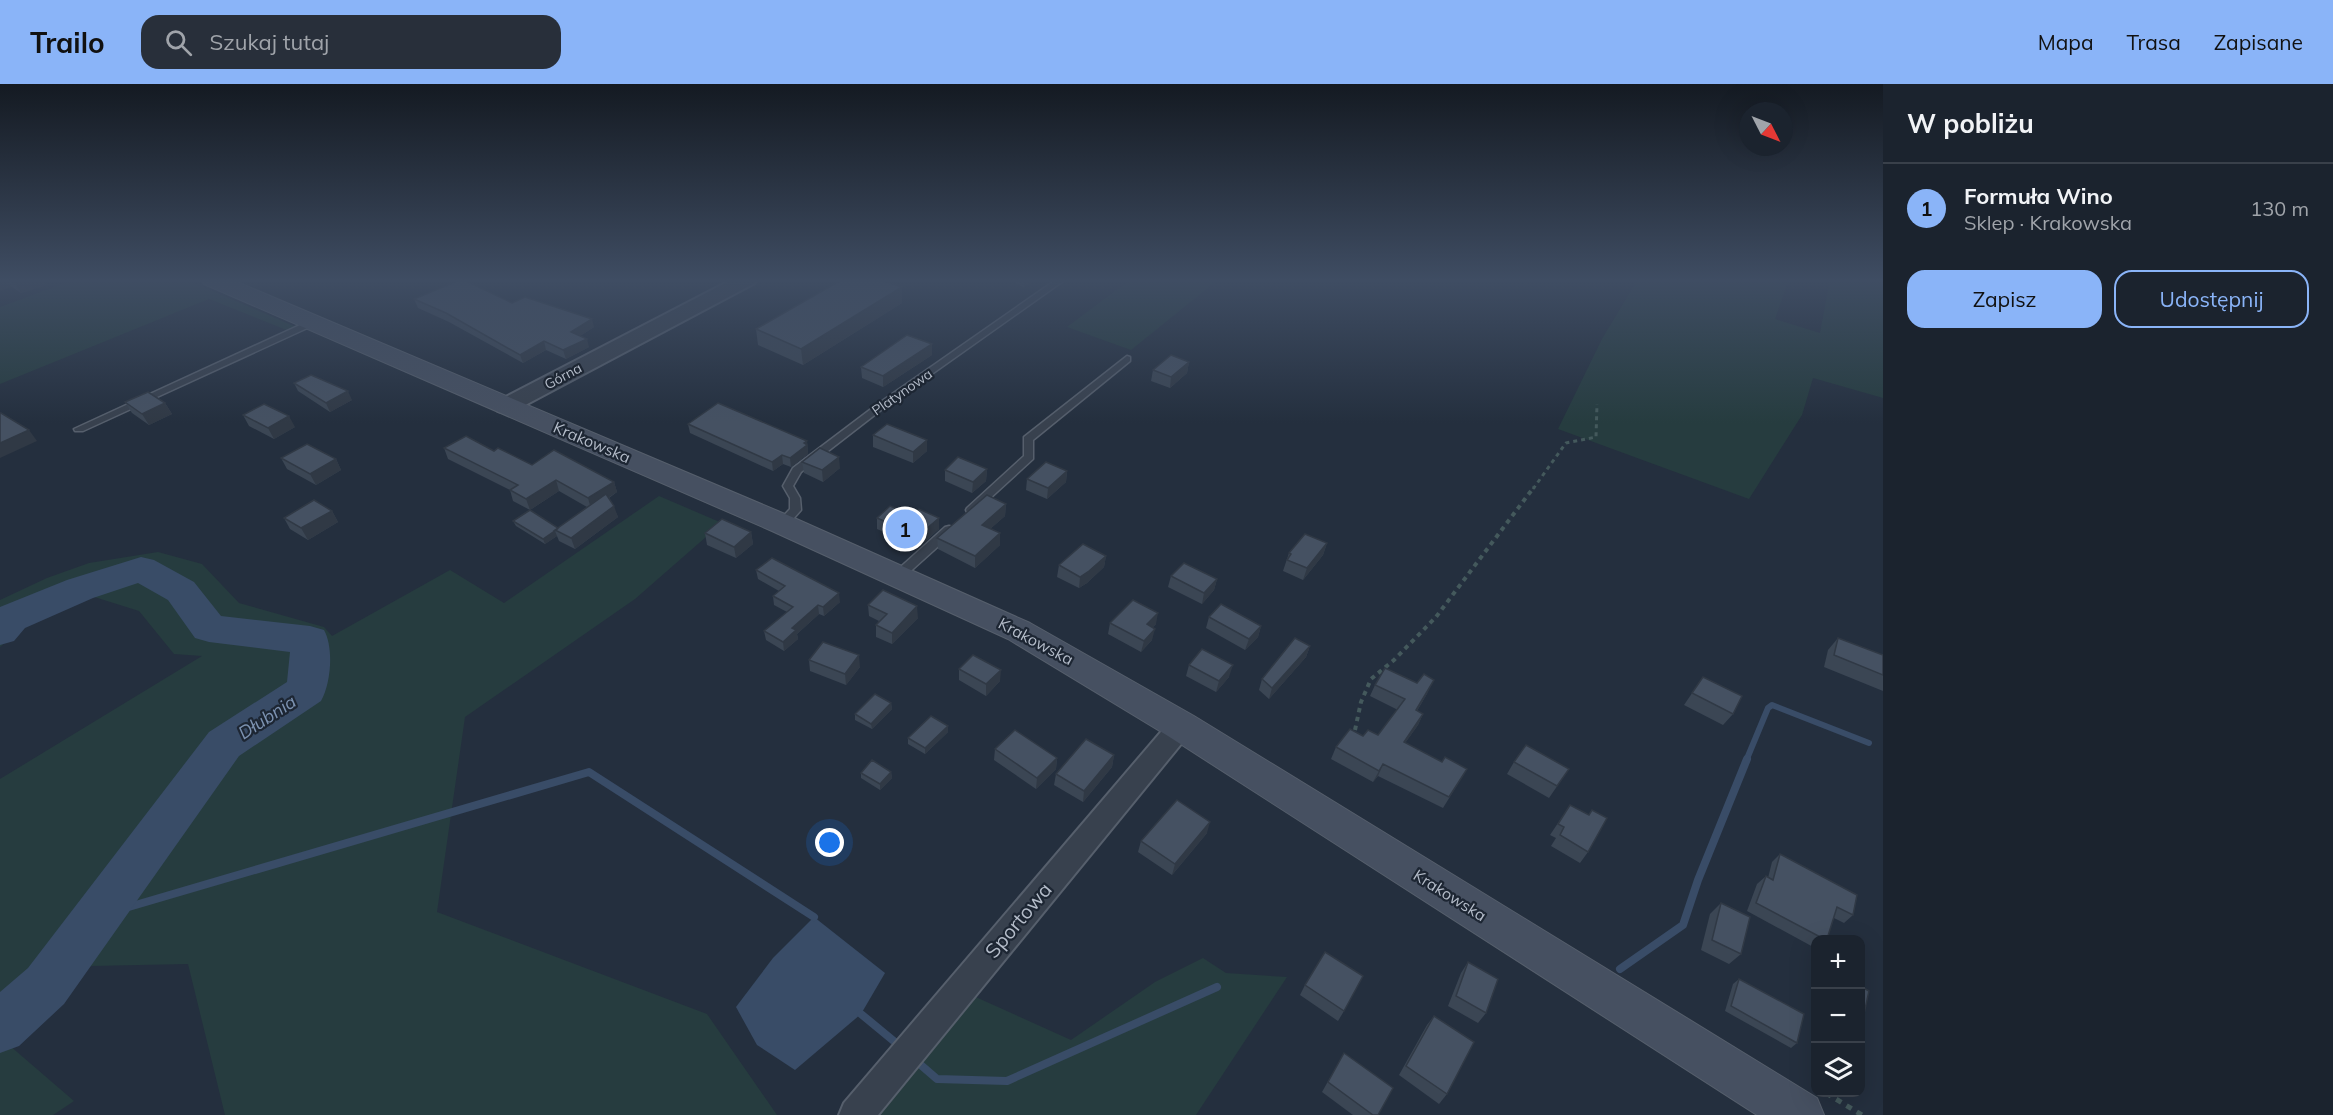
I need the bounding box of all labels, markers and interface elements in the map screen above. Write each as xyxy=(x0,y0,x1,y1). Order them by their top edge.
search box xyxy=(141,15,561,69)
text: Trailo xyxy=(30,25,105,60)
icon: search xyxy=(162,26,195,59)
text: Szukaj tutaj xyxy=(210,28,329,56)
text: Mapa xyxy=(2038,29,2094,55)
text: Trasa xyxy=(2127,29,2181,55)
text: Zapisane xyxy=(2214,29,2303,55)
north arrow xyxy=(1739,102,1793,156)
text: W pobliżu xyxy=(1907,107,2034,140)
text: Formuła Wino xyxy=(1964,182,2113,210)
text: 1 xyxy=(1921,196,1933,221)
text: 130 m xyxy=(2250,196,2309,221)
text: Sklep · Krakowska xyxy=(1964,210,2132,235)
button: Zapisz xyxy=(1907,270,2102,328)
button: Udostępnij xyxy=(2114,270,2309,328)
street label: Górna xyxy=(541,359,585,393)
street label: Platynowa xyxy=(868,365,936,419)
street label: Krakowska xyxy=(550,417,634,467)
pin: 1 xyxy=(886,506,924,552)
street label: Krakowska xyxy=(995,613,1077,669)
water label: Dłubnia xyxy=(234,690,300,744)
your location xyxy=(815,828,844,857)
street label: Krakowska xyxy=(1410,865,1490,925)
street label: Sportowa xyxy=(979,877,1057,963)
map controls xyxy=(1811,935,1865,1097)
button: + xyxy=(1811,935,1865,989)
button: − xyxy=(1811,989,1865,1043)
button: layers xyxy=(1811,1043,1865,1097)

